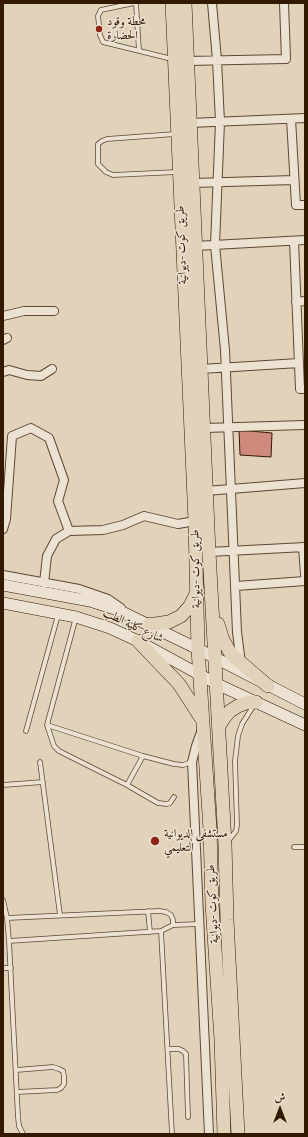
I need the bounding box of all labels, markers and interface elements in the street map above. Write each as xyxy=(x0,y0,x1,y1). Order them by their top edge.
place label: محطة وقود الحضارة xyxy=(107,15,146,43)
marker: محطة وقود الحضارة xyxy=(94,24,104,34)
street label: طريق كوت -ديوانية xyxy=(173,205,191,285)
street label: طريق كوت -ديوانية xyxy=(188,529,204,609)
street label: شارع كلية الطب xyxy=(101,606,165,646)
place label: مستشفى الديوانية التعليمي xyxy=(164,827,228,855)
marker: مستشفى الديوانية التعليمي xyxy=(149,835,161,847)
street label: طريق كوت -ديوانية xyxy=(204,864,222,944)
north arrow xyxy=(260,1089,300,1129)
text: ش xyxy=(275,1089,285,1105)

